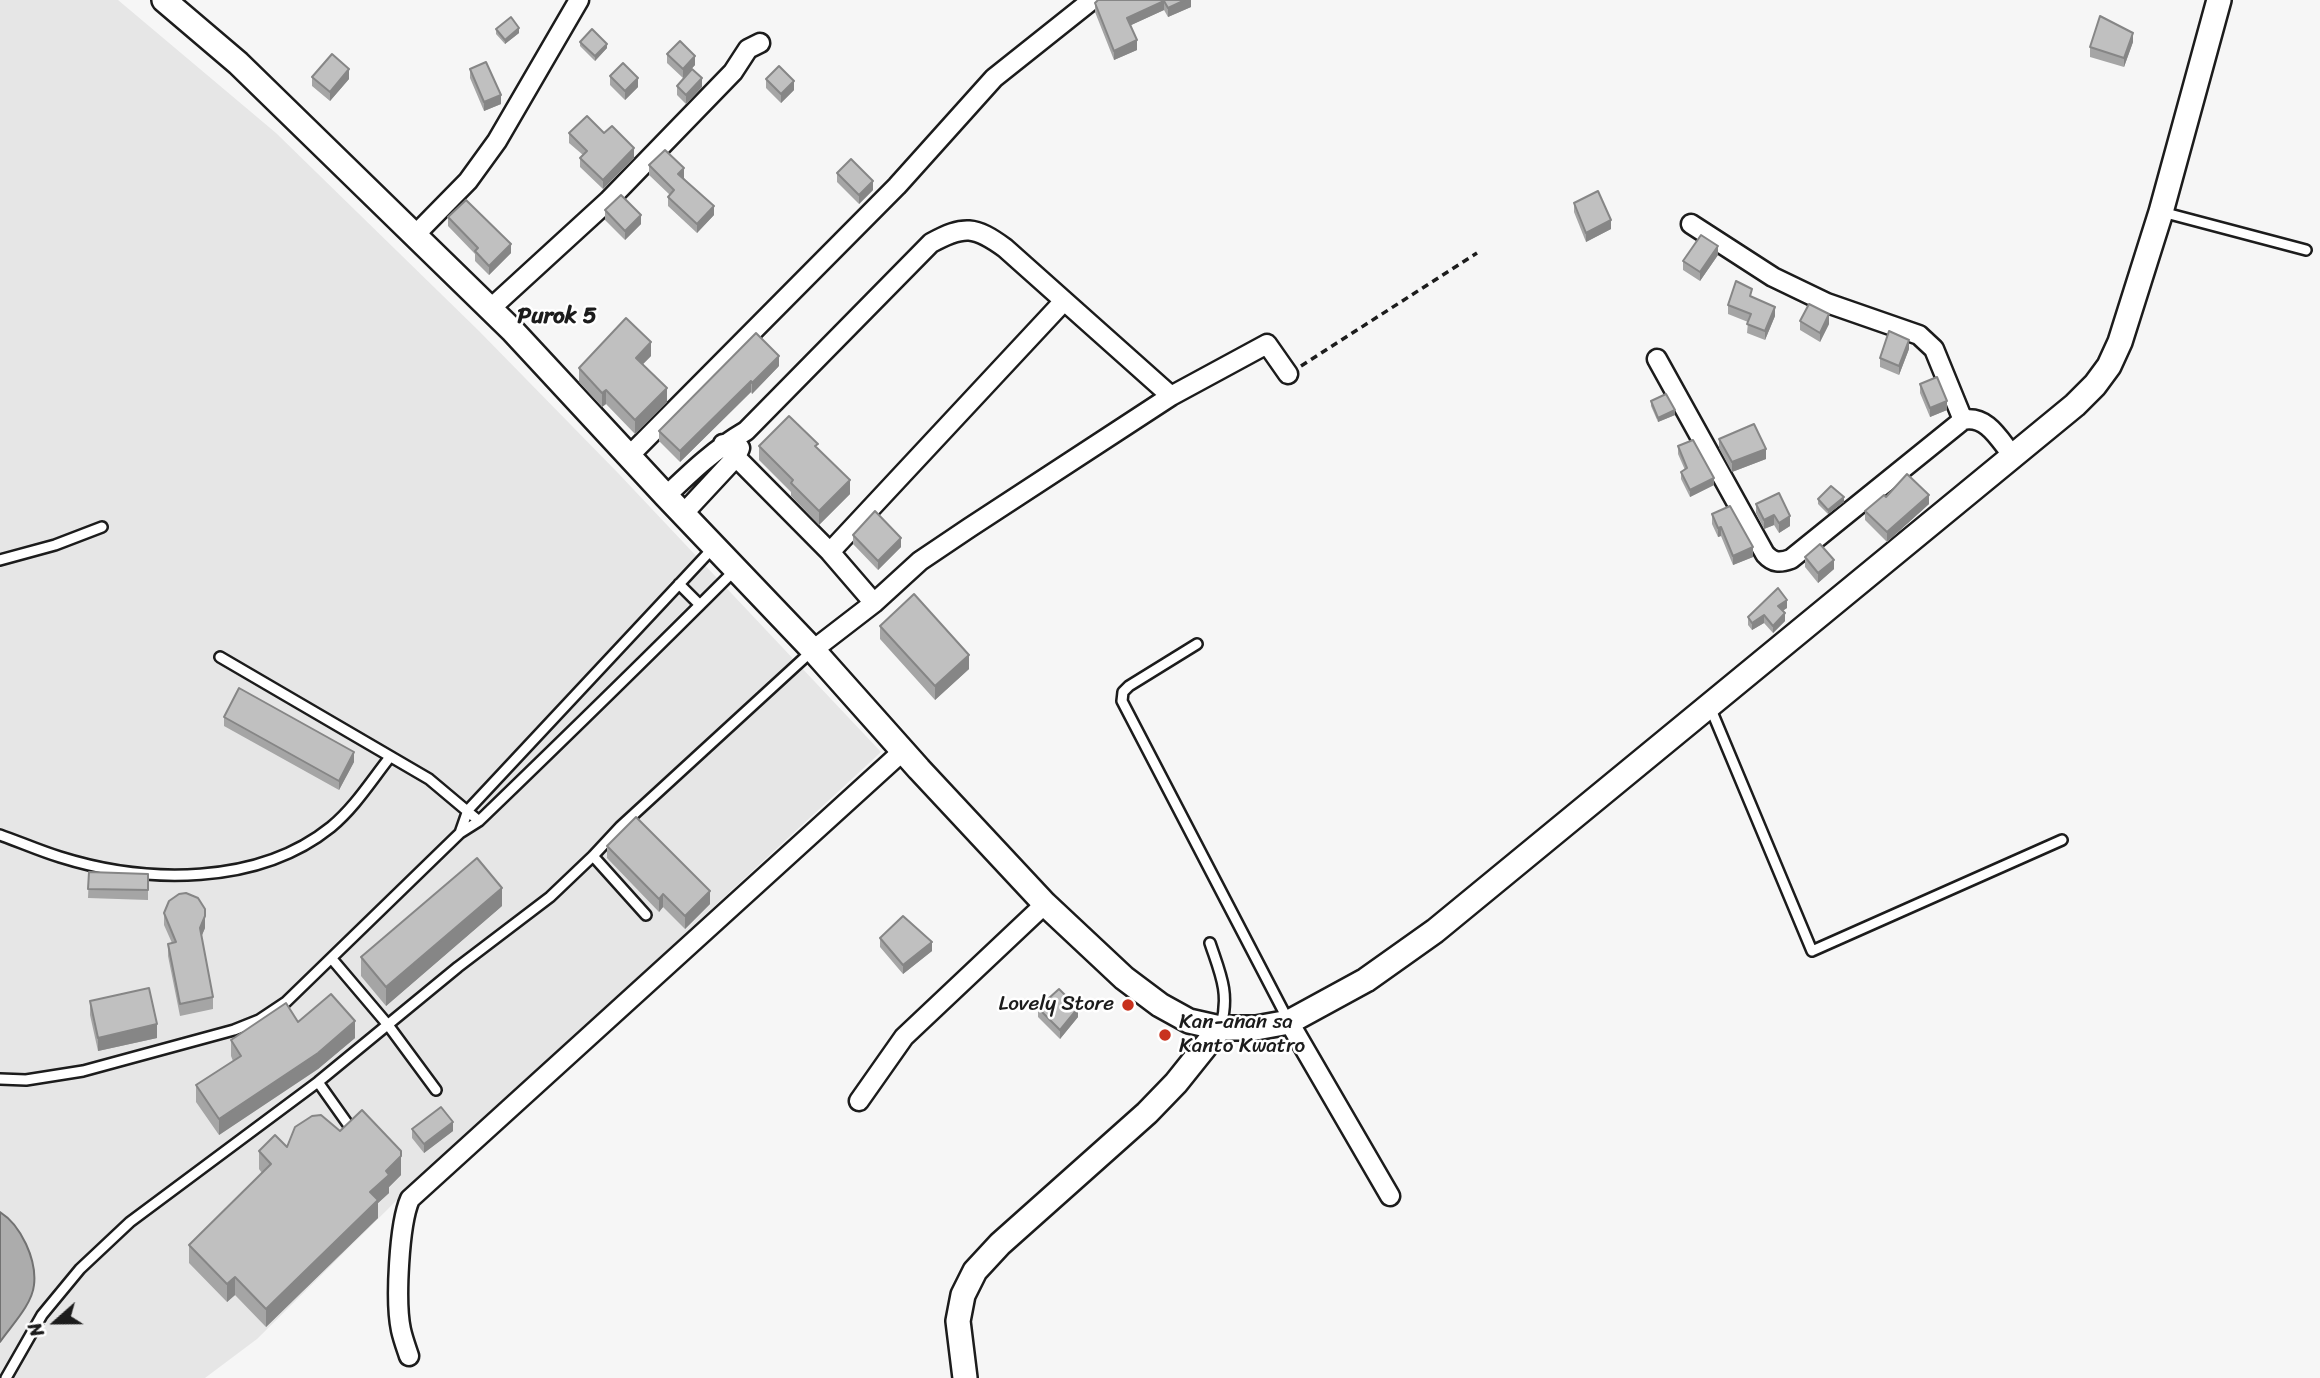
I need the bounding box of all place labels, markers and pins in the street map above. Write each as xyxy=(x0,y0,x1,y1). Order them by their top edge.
place label: Lovely Store xyxy=(998,992,1114,1018)
marker: Lovely Store xyxy=(1120,997,1136,1013)
place label: Kan-anan sa Kanto Kwatro xyxy=(1179,1010,1305,1060)
marker: Kan-anan sa Kanto Kwatro xyxy=(1157,1027,1173,1043)

